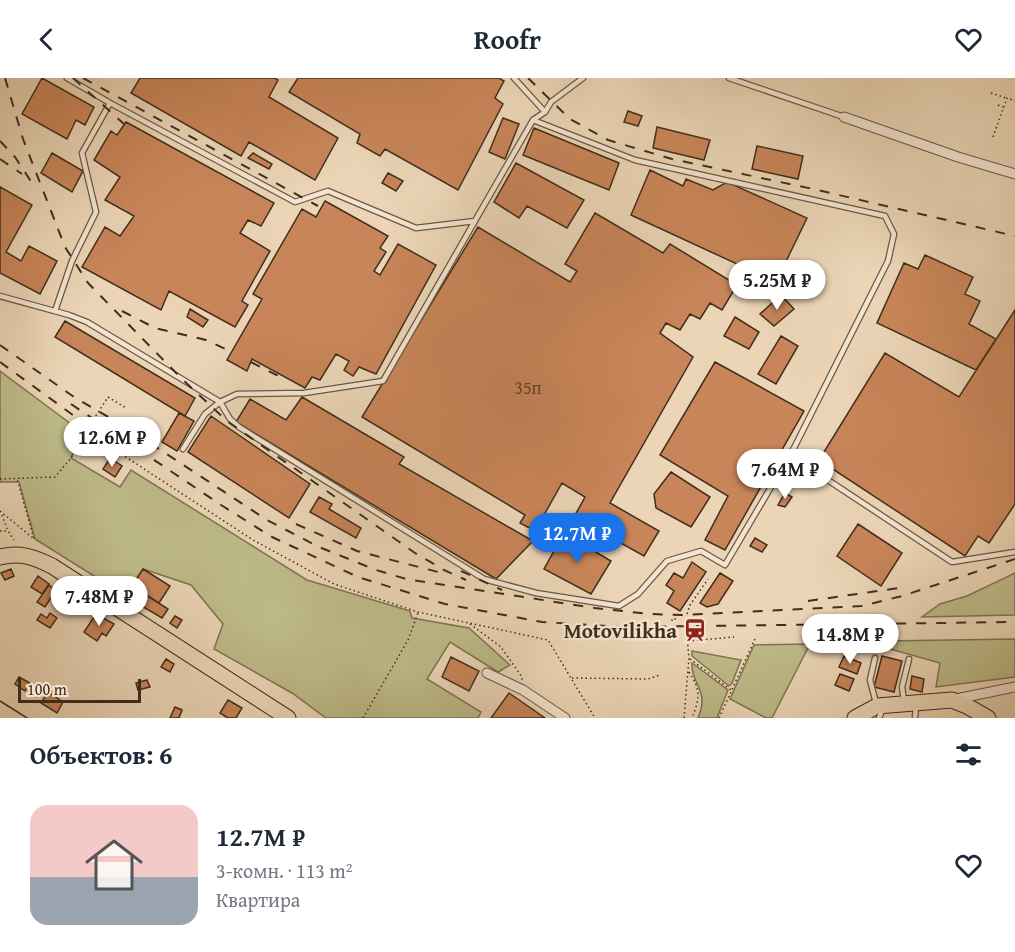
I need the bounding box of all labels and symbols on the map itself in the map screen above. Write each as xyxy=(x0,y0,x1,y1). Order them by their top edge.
pin: 5.25M ₽ xyxy=(722,260,832,311)
house number: 35п xyxy=(514,374,542,401)
pin: 12.6M ₽ xyxy=(57,417,167,468)
pin: 7.64M ₽ xyxy=(730,449,840,500)
pin: 12.7M ₽ xyxy=(522,513,632,564)
pin: 7.48M ₽ xyxy=(44,576,154,627)
pin: 14.8M ₽ xyxy=(795,614,905,665)
place label: Motovilikha xyxy=(564,615,677,646)
station icon: Motovilikha xyxy=(682,617,708,643)
scale bar xyxy=(18,676,141,704)

